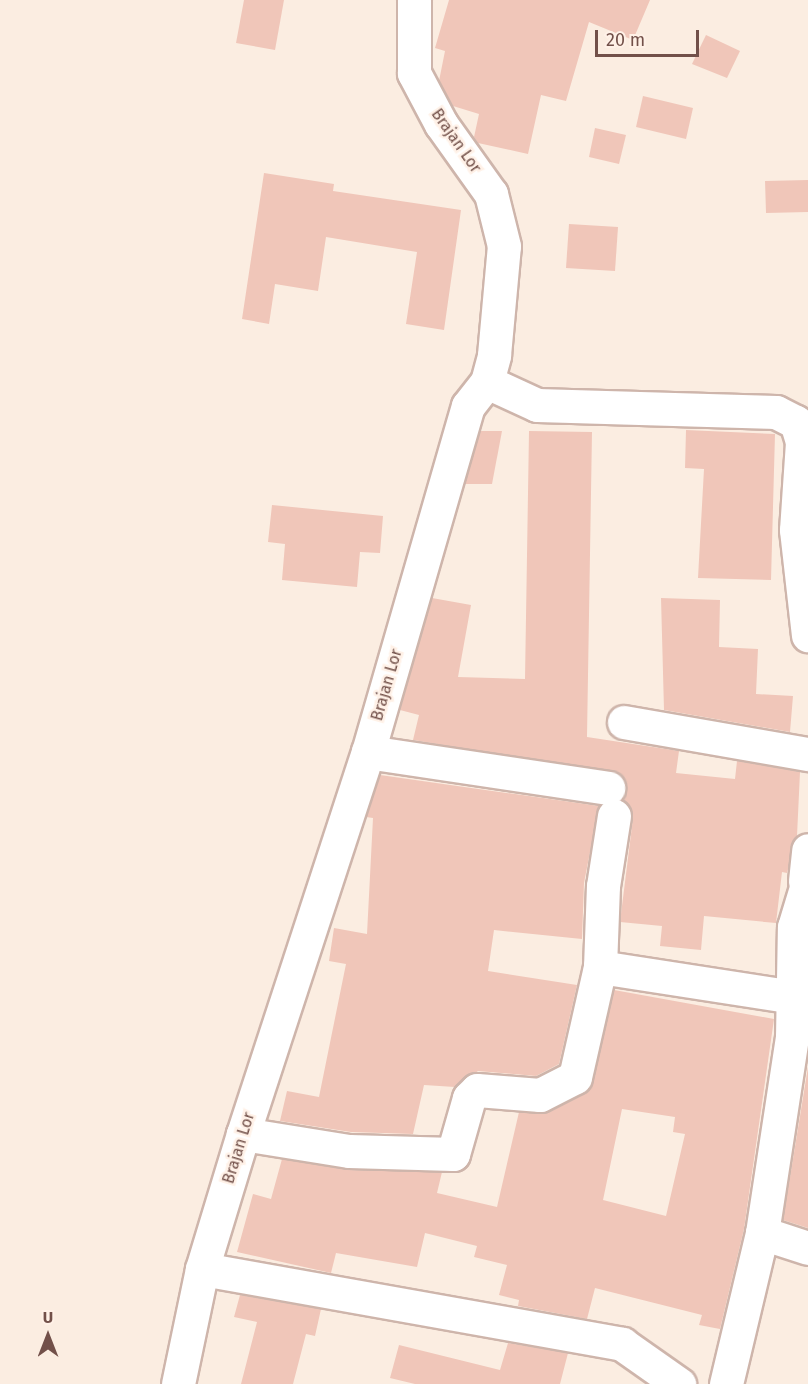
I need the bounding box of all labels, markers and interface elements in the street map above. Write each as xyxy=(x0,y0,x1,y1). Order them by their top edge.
scale bar xyxy=(598,18,702,56)
text: 20 m xyxy=(606,29,645,51)
street label: Brajan Lor xyxy=(427,105,485,177)
street label: Brajan Lor xyxy=(368,647,406,723)
street label: Brajan Lor xyxy=(219,1110,259,1186)
north arrow xyxy=(18,1306,78,1366)
text: U xyxy=(43,1308,53,1327)

